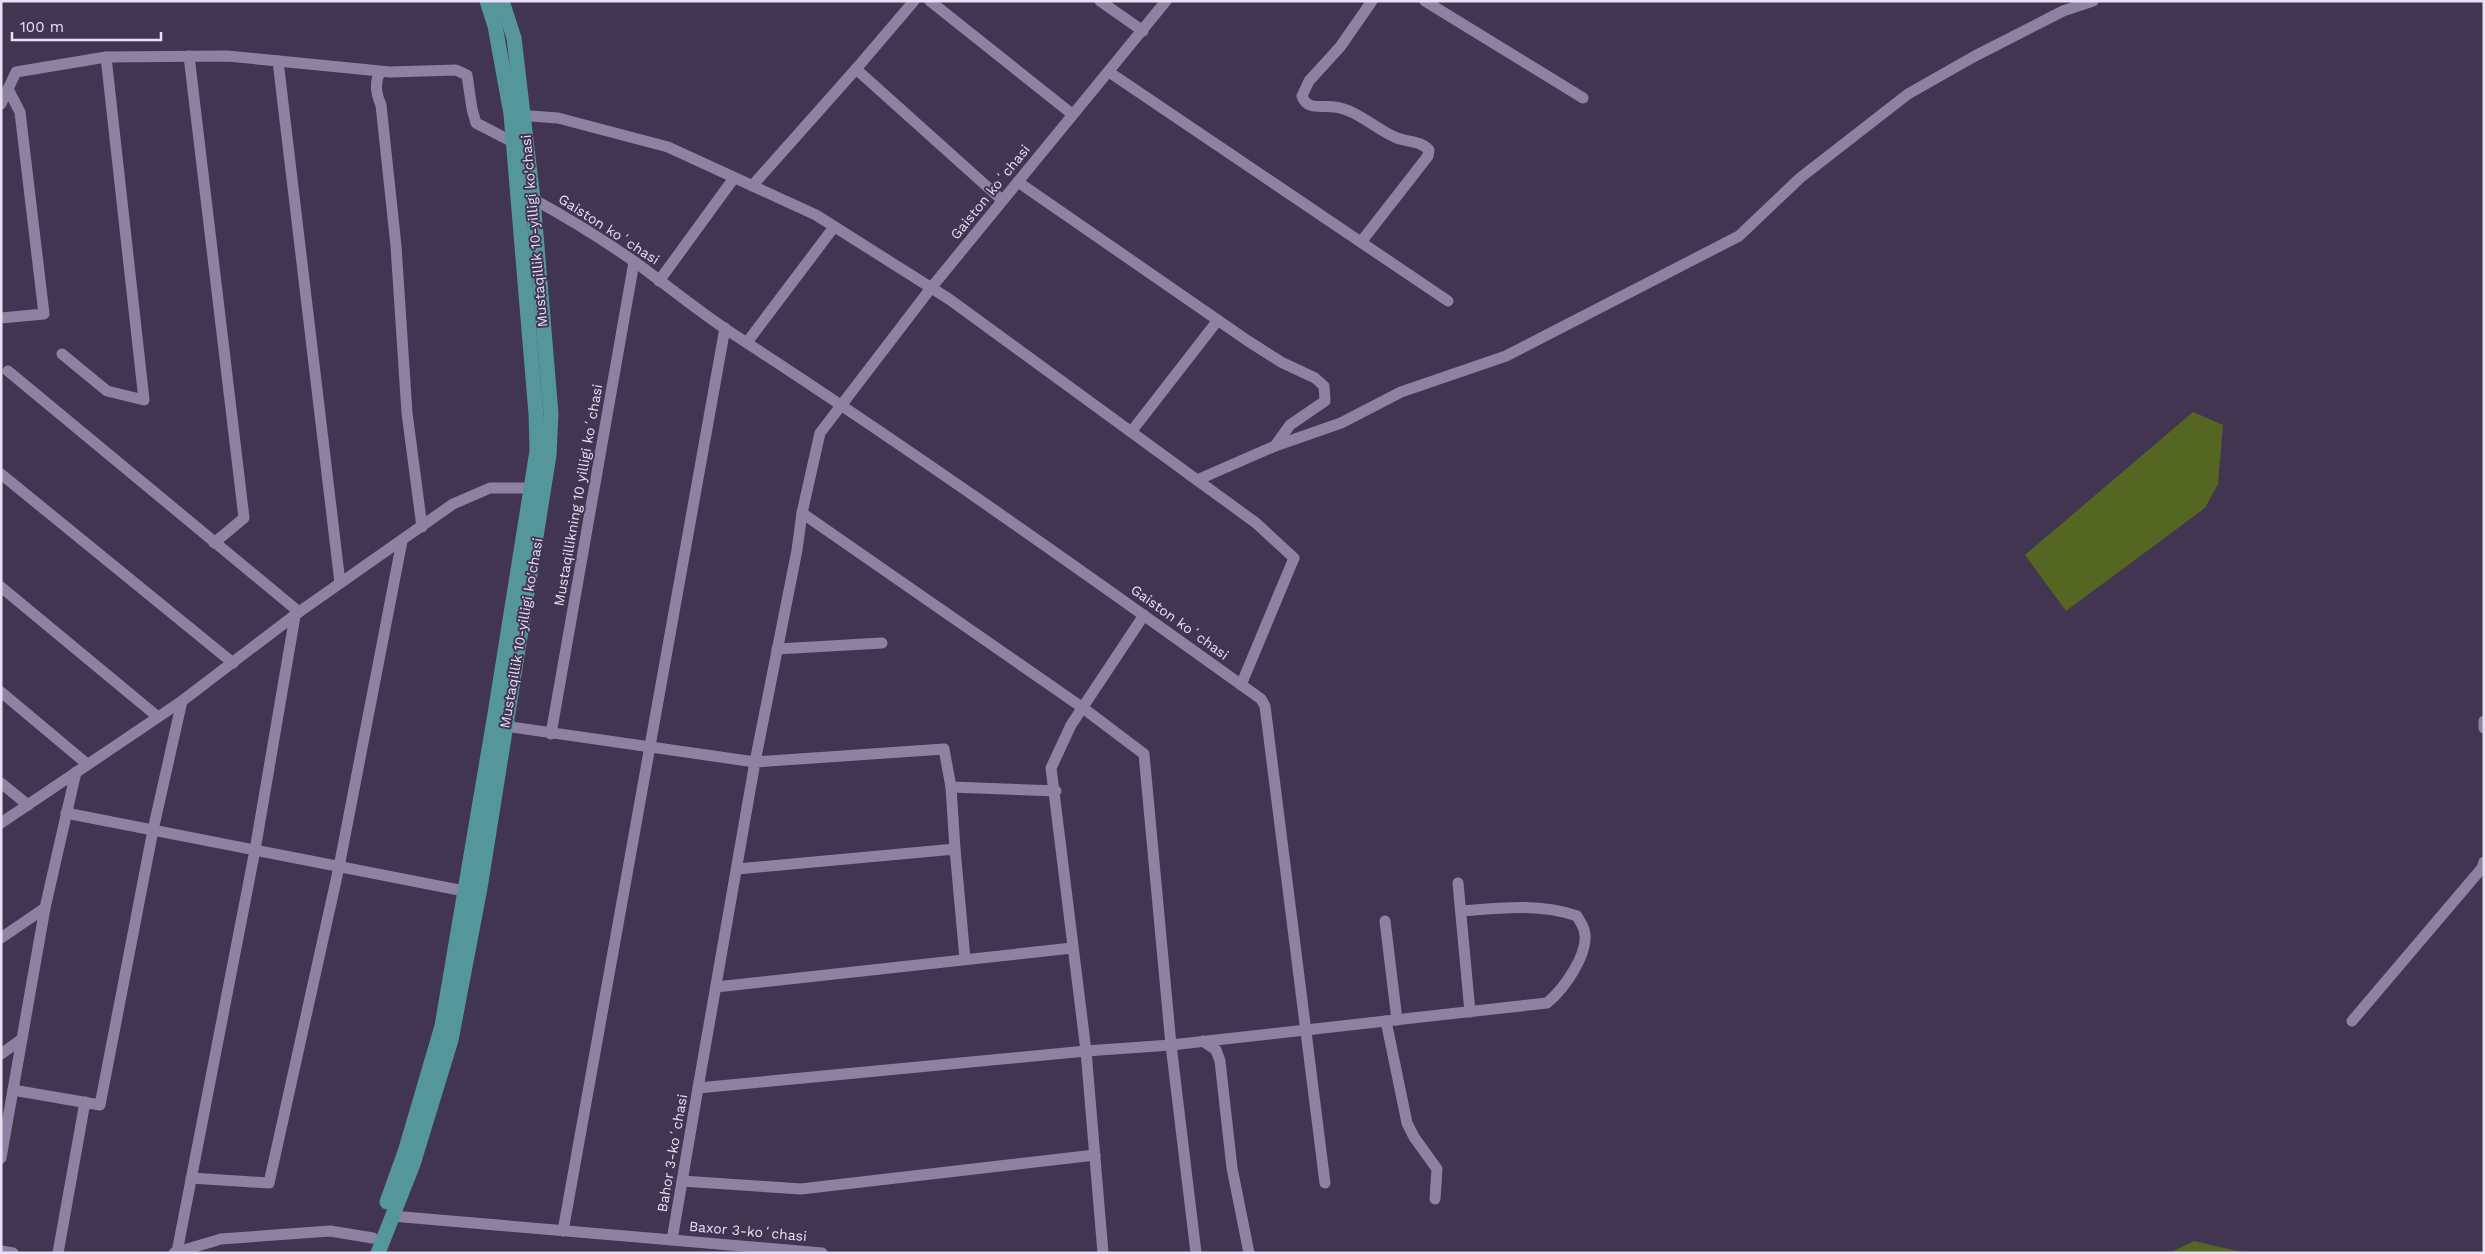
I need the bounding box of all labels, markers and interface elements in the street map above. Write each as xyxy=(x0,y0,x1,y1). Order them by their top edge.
scale bar xyxy=(12,10,161,42)
text: 100 m xyxy=(20,18,64,36)
street label: Mustaqillik 10-yilligi ko'chasi xyxy=(518,134,550,328)
street label: Gaiston koʻchasi xyxy=(947,142,1033,242)
street label: Gaiston koʻchasi xyxy=(556,190,662,268)
street label: Mustaqillikning 10 yilligi koʻchasi xyxy=(551,383,605,607)
street label: Mustaqillik 10-yilligi ko'chasi xyxy=(496,537,546,729)
street label: Gaiston koʻchasi xyxy=(1128,581,1232,663)
street label: Bahor 3-koʻchasi xyxy=(654,1093,690,1213)
street label: Baxor 3-koʻchasi xyxy=(688,1218,808,1244)

